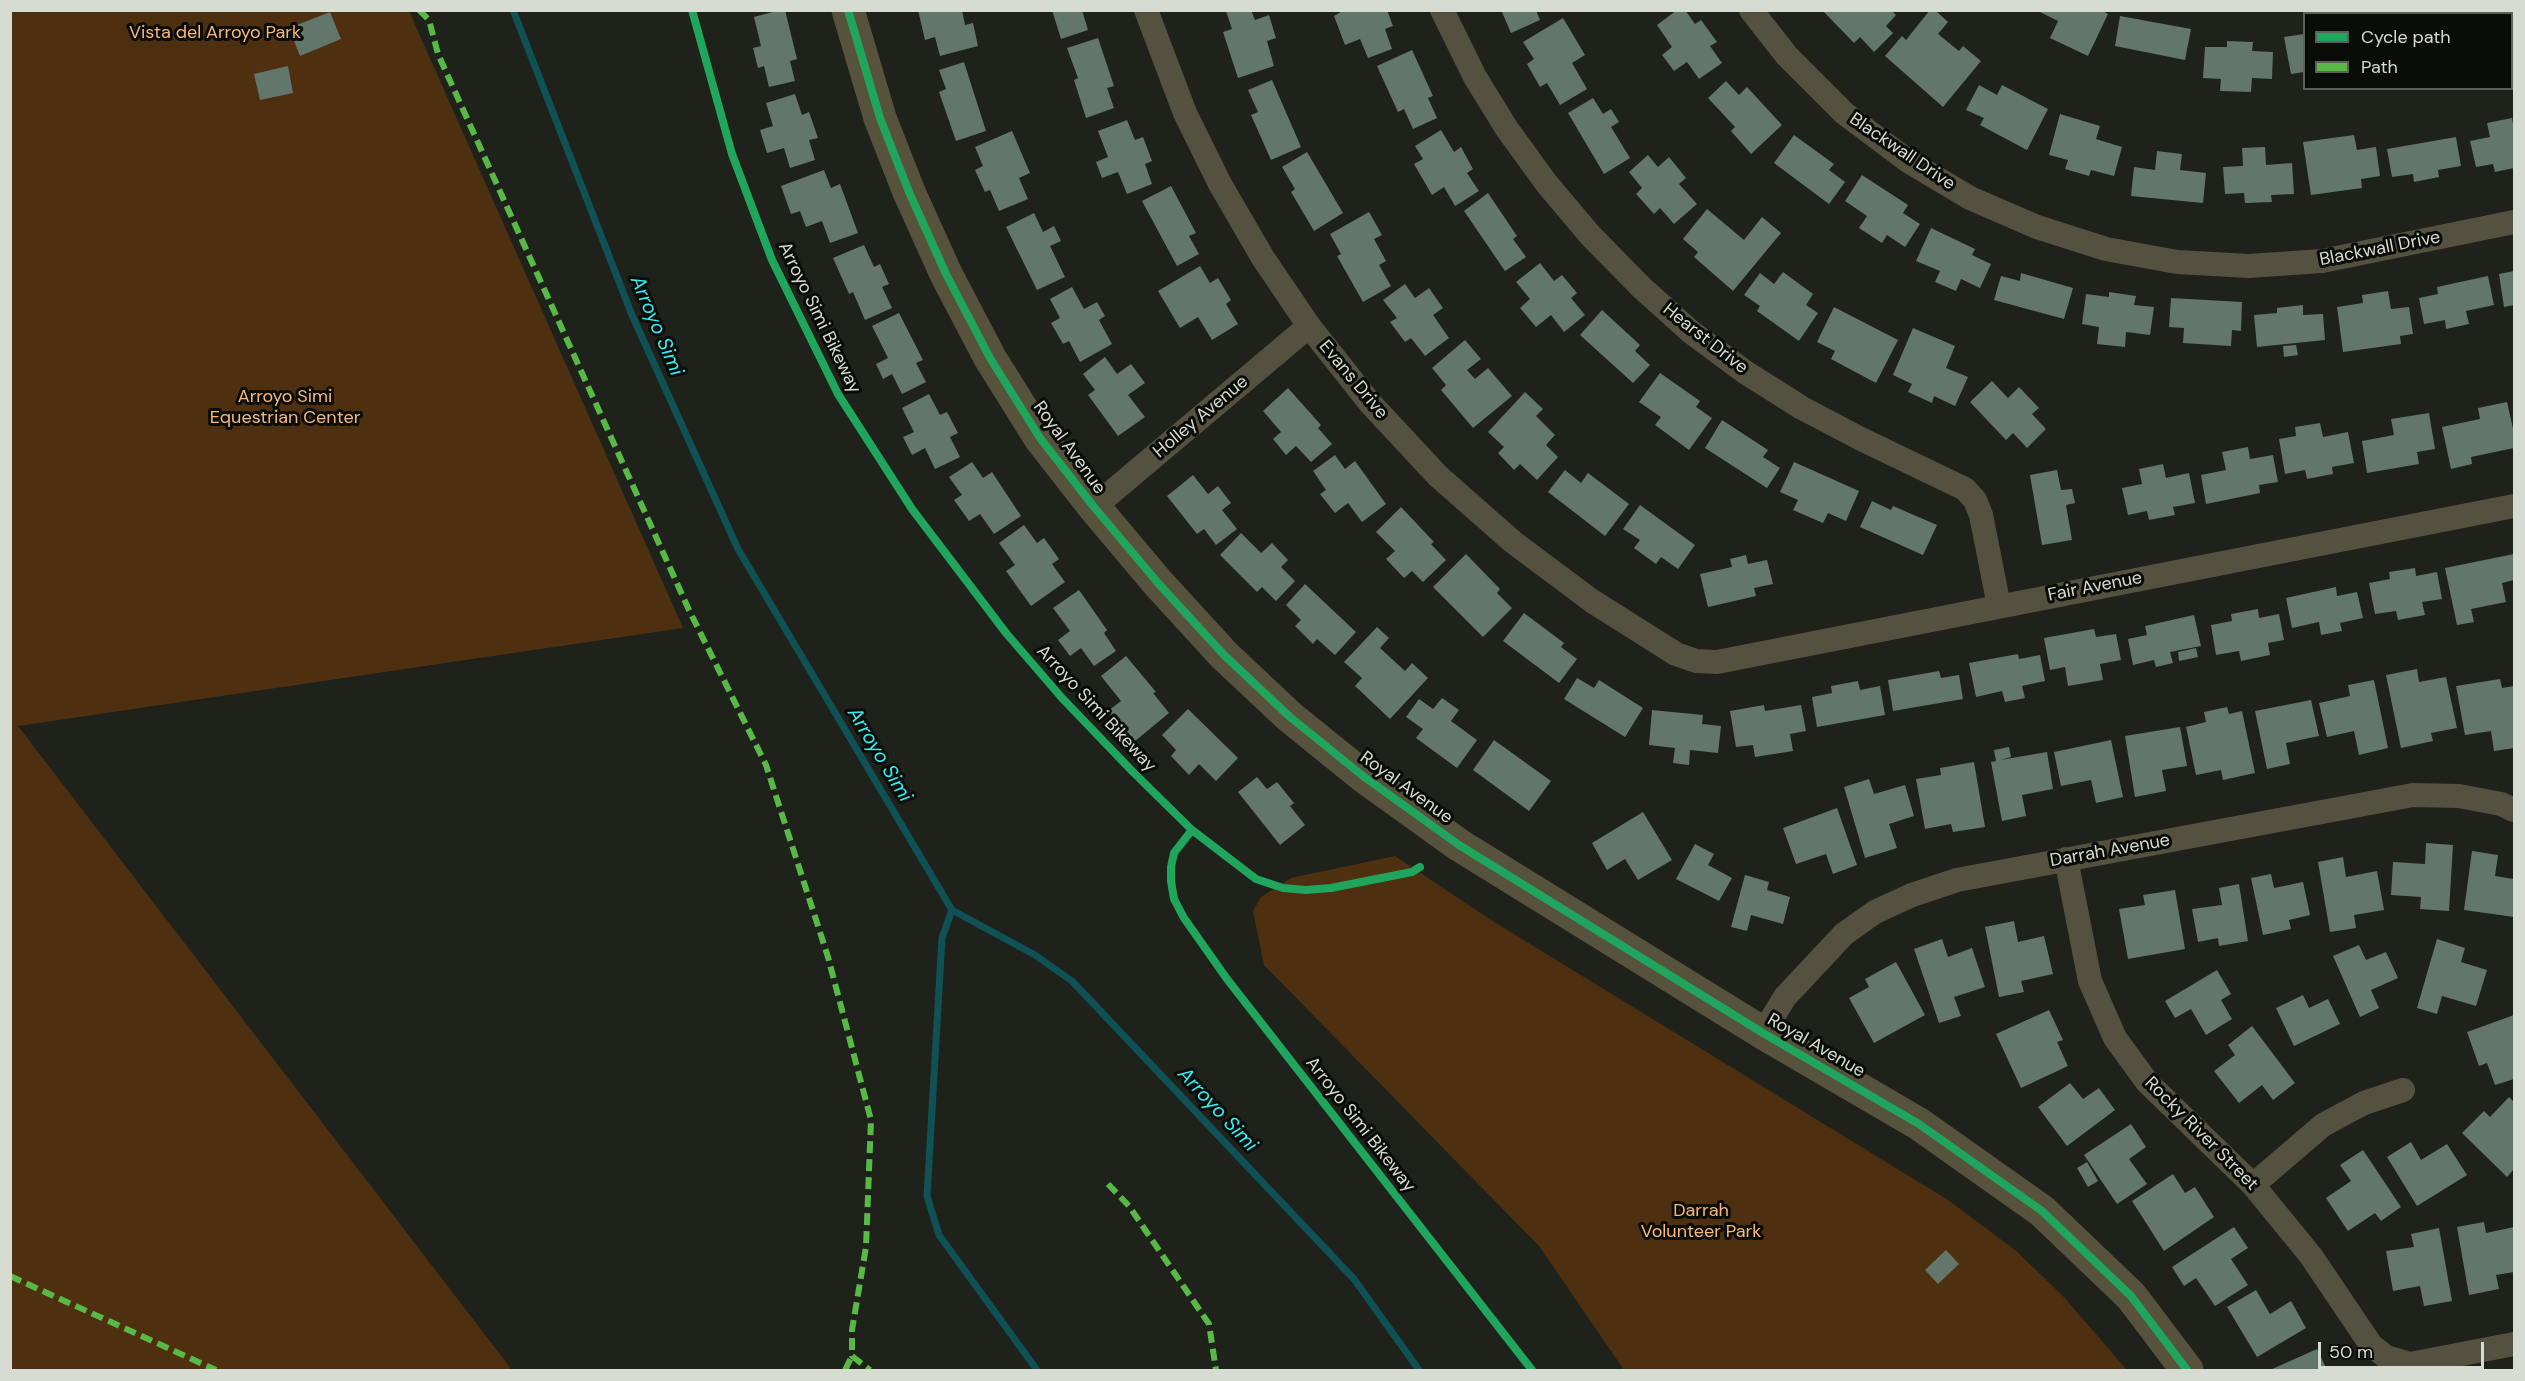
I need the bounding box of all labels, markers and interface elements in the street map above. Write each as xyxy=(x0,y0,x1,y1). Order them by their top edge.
legend xyxy=(2303,12,2513,90)
park label: Vista del Arroyo Park xyxy=(129,22,301,44)
text: Cycle path xyxy=(2361,25,2451,49)
text: Path xyxy=(2361,55,2398,79)
street label: Blackwall Drive xyxy=(1845,109,1959,195)
street label: Blackwall Drive xyxy=(2318,227,2442,271)
street label: Arroyo Simi Bikeway xyxy=(773,239,865,397)
water label: Arroyo Simi xyxy=(624,272,688,380)
street label: Hearst Drive xyxy=(1658,299,1752,379)
street label: Evans Drive xyxy=(1314,336,1392,424)
street label: Holley Avenue xyxy=(1149,371,1253,463)
park label: Arroyo Simi Equestrian Center xyxy=(210,386,360,428)
street label: Royal Avenue xyxy=(1028,397,1110,499)
street label: Fair Avenue xyxy=(2046,567,2144,607)
street label: Arroyo Simi Bikeway xyxy=(1032,641,1160,777)
water label: Arroyo Simi xyxy=(841,703,917,807)
street label: Royal Avenue xyxy=(1355,747,1457,829)
street label: Darrah Avenue xyxy=(2048,830,2172,872)
street label: Royal Avenue xyxy=(1763,1009,1869,1083)
street label: Arroyo Simi Bikeway xyxy=(1300,1053,1420,1197)
water label: Arroyo Simi xyxy=(1172,1063,1262,1157)
street label: Rocky River Street xyxy=(2140,1073,2262,1195)
park label: Darrah Volunteer Park xyxy=(1641,1200,1761,1242)
scale bar xyxy=(2321,1330,2488,1368)
text: 50 m xyxy=(2329,1340,2373,1364)

